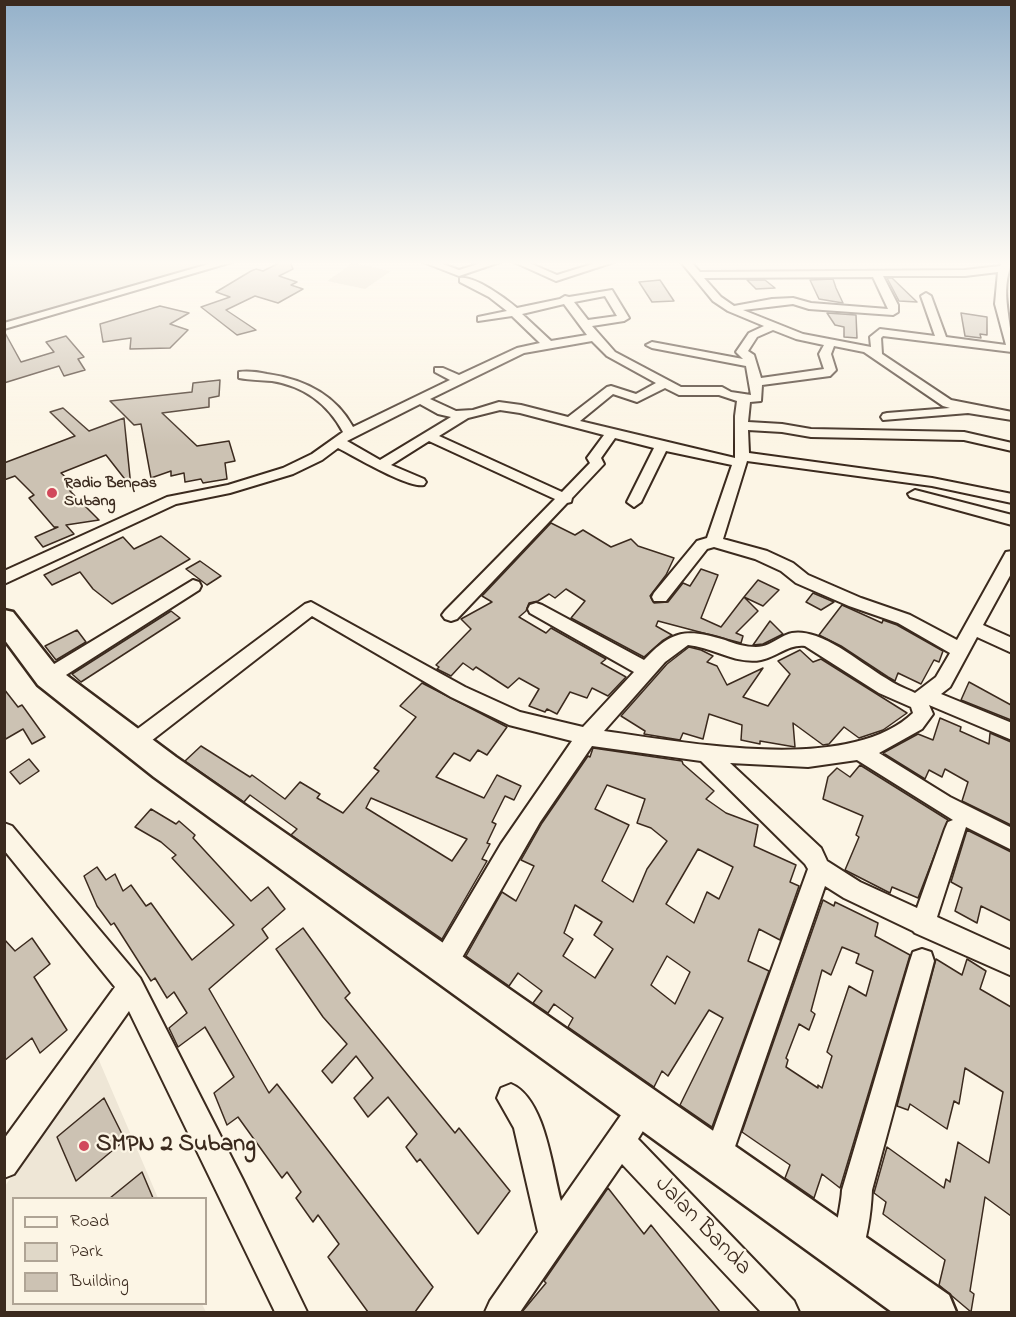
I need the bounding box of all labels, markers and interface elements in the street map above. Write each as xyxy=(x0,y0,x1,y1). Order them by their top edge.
place label: Radio Benpas Subang xyxy=(64,474,157,512)
marker: Radio Benpas Subang xyxy=(45,486,59,500)
place label: SMPN 2 Subang xyxy=(96,1132,256,1160)
marker: SMPN 2 Subang xyxy=(77,1139,91,1153)
street label: Jalan Banda xyxy=(648,1171,756,1283)
legend xyxy=(12,1197,207,1305)
text: Road xyxy=(70,1209,109,1235)
text: Park xyxy=(70,1239,103,1265)
text: Building xyxy=(70,1269,129,1295)

